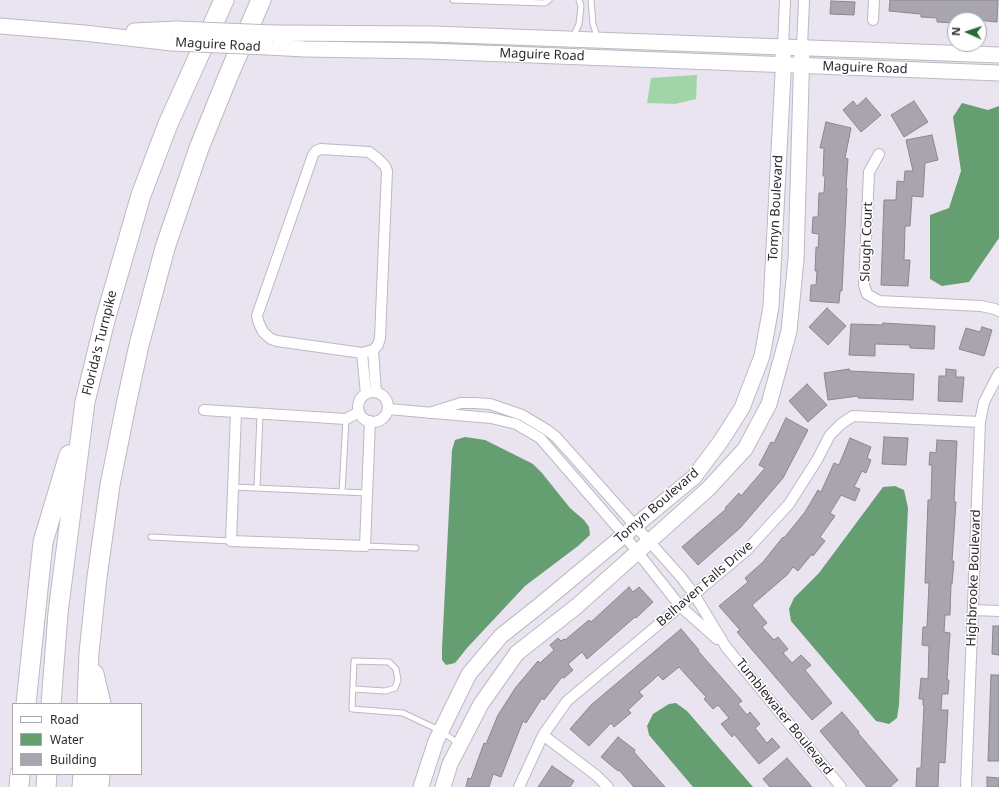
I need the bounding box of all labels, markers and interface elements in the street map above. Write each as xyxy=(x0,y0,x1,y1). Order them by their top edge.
north arrow xyxy=(947,12,987,52)
text: N xyxy=(948,27,963,36)
street label: Maguire Road xyxy=(175,35,261,55)
street label: Maguire Road xyxy=(499,46,585,64)
street label: Maguire Road xyxy=(822,59,908,77)
street label: Tomyn Boulevard xyxy=(765,155,787,261)
street label: Slough Court xyxy=(858,202,876,282)
street label: Florida's Turnpike xyxy=(79,289,121,397)
street label: Tomyn Boulevard xyxy=(612,465,702,547)
street label: Highbrooke Boulevard xyxy=(964,509,984,647)
street label: Belhaven Falls Drive xyxy=(654,538,756,630)
street label: Tumblewater Boulevard xyxy=(732,656,836,778)
legend xyxy=(12,703,142,775)
text: Road xyxy=(50,711,79,728)
text: Water xyxy=(50,731,84,748)
text: Building xyxy=(50,751,97,768)

